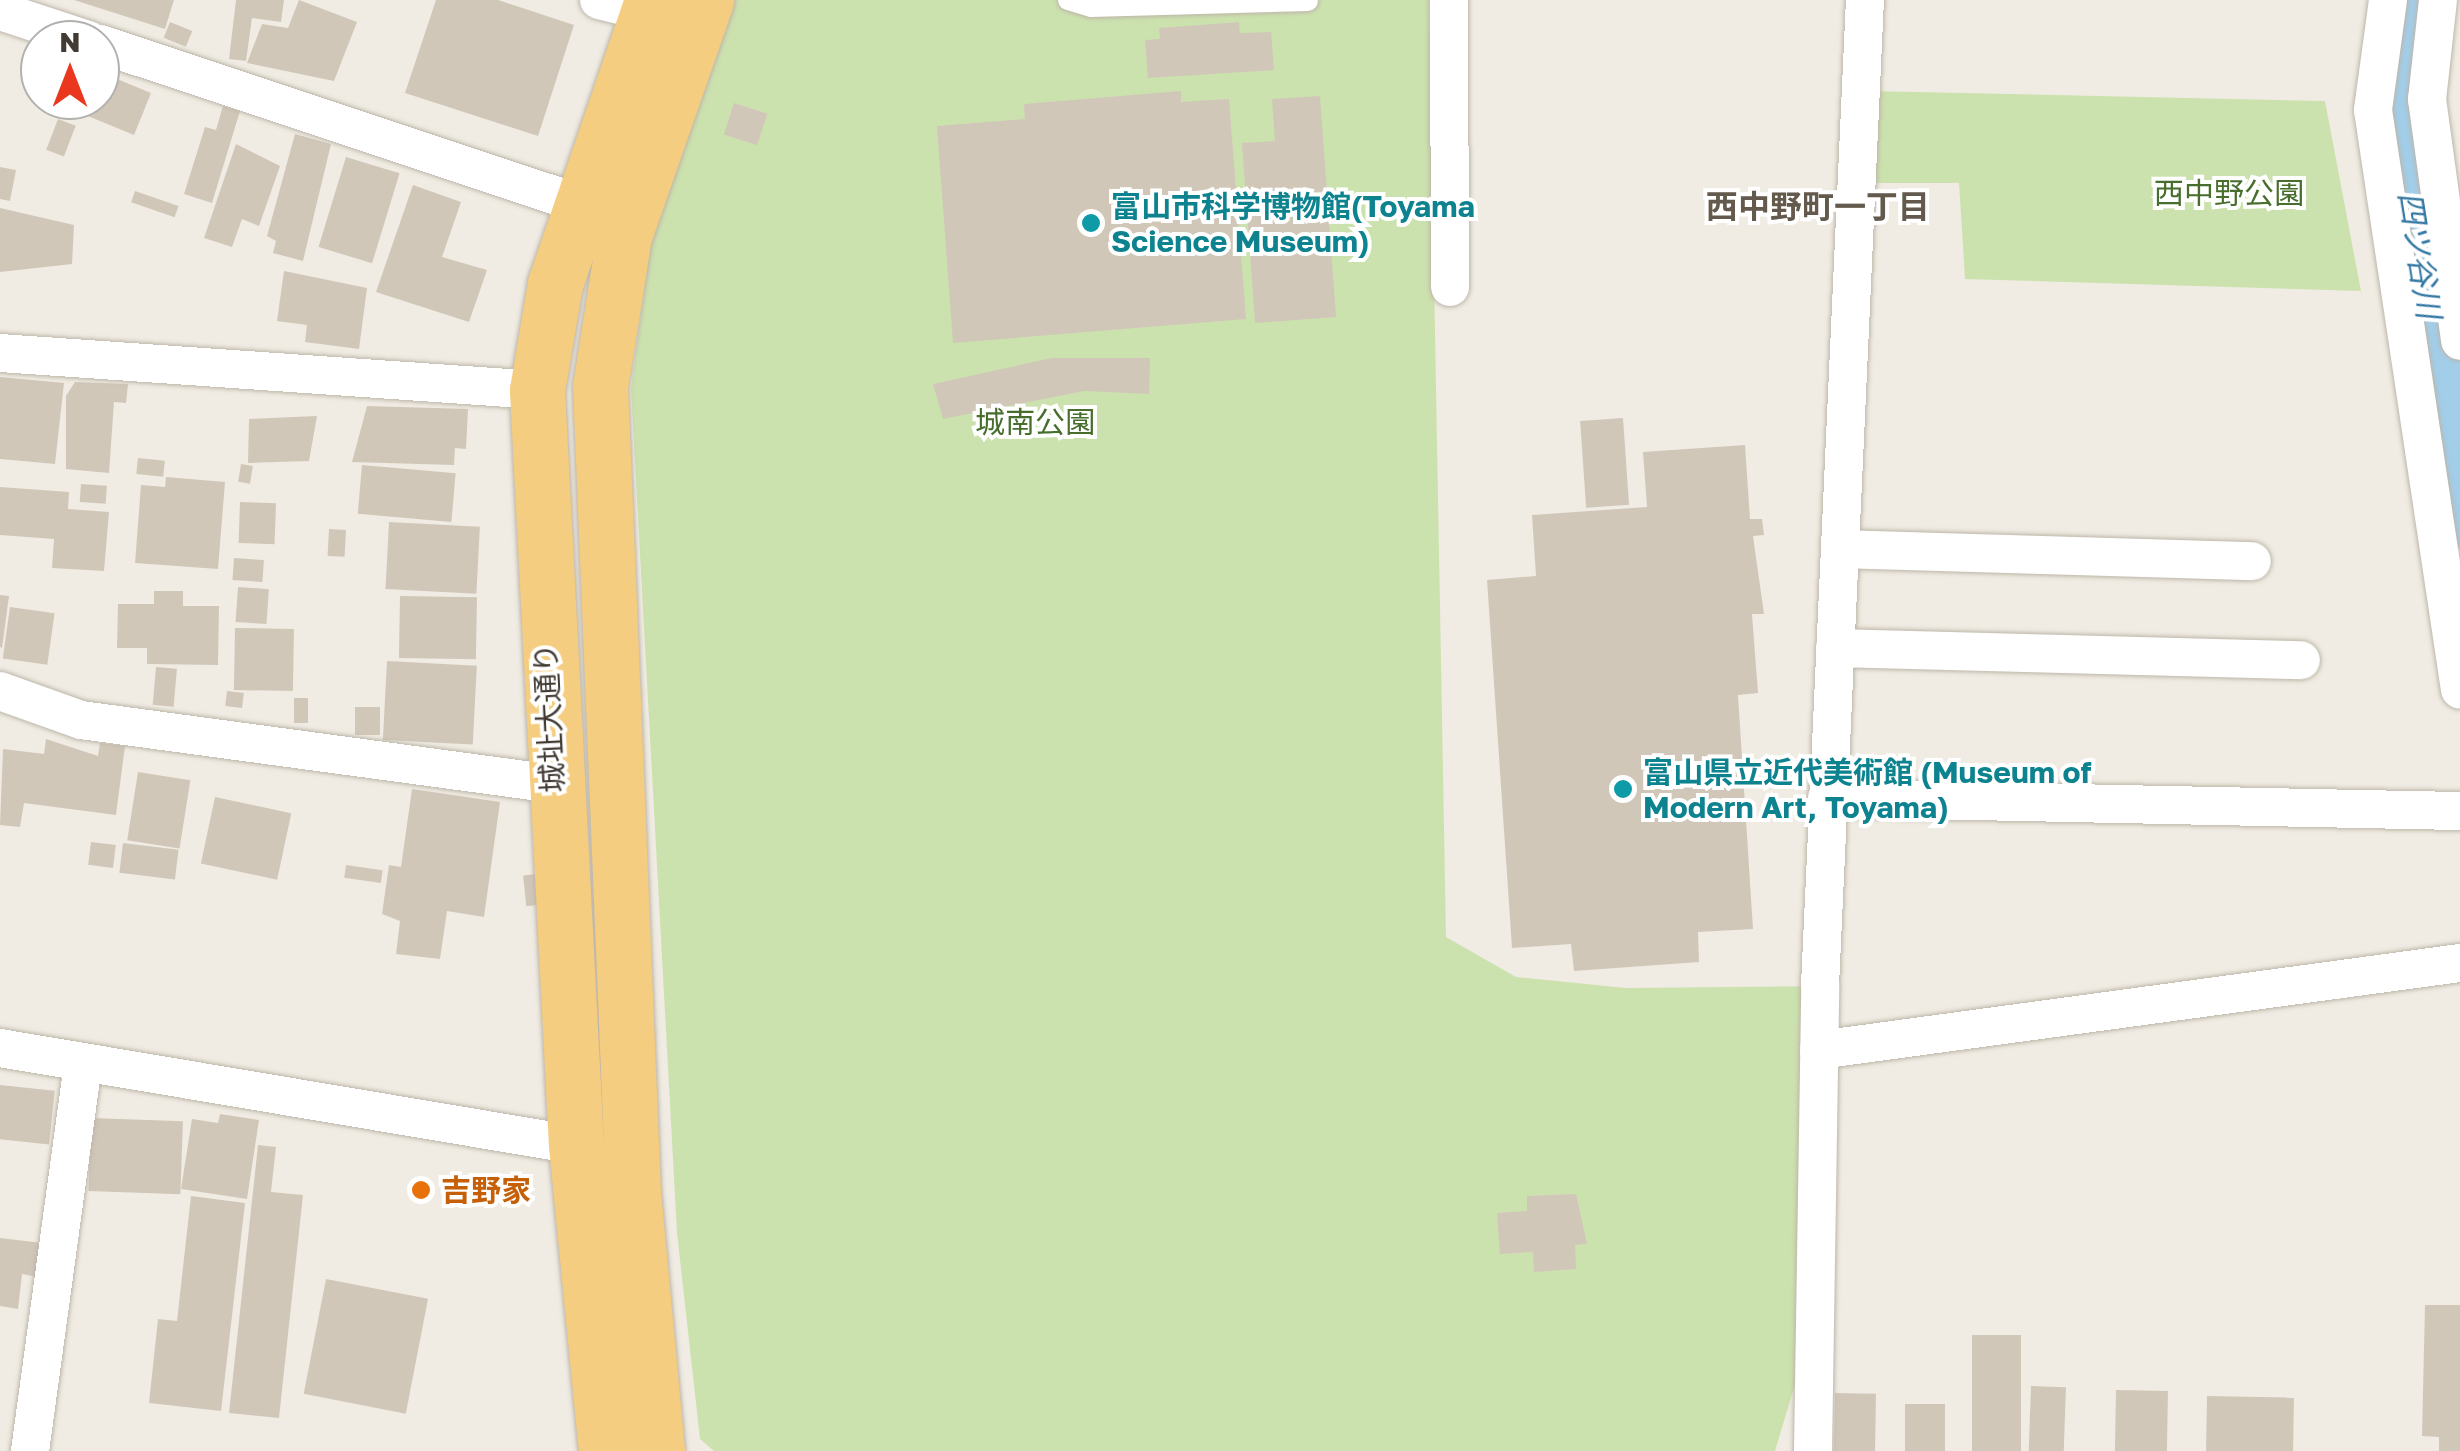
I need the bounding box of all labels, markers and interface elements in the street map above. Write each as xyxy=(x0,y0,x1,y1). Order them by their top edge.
north arrow xyxy=(20,20,120,120)
text: N xyxy=(59,25,81,58)
park label: 西中野公園 xyxy=(2154,175,2304,211)
district label: 西中野町一丁目 xyxy=(1706,187,1930,225)
place label: 富山市科学博物館(Toyama Science Museum) xyxy=(1111,188,1475,258)
water label: 四ツ谷川 xyxy=(2391,189,2449,321)
marker: 富山市科学博物館(Toyama Science Museum) xyxy=(1080,212,1102,234)
park label: 城南公園 xyxy=(975,404,1095,440)
street label: 城址大通り xyxy=(527,642,571,794)
place label: 富山県立近代美術館 (Museum of Modern Art, Toyama) xyxy=(1643,754,2091,824)
marker: 富山県立近代美術館 (Museum of Modern Art, Toyama) xyxy=(1612,778,1634,800)
place label: 吉野家 xyxy=(441,1172,531,1208)
marker: 吉野家 xyxy=(410,1179,432,1201)

